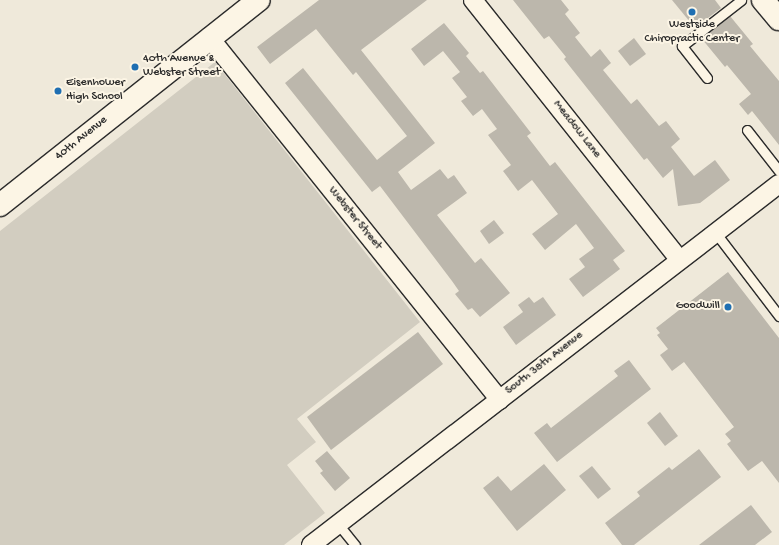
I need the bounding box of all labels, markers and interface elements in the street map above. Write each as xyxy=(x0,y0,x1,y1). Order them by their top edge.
marker: Westside Chiropractic Center xyxy=(687,7,697,17)
place label: Westside Chiropractic Center xyxy=(644,19,740,47)
place label: 40th Avenue & Webster Street xyxy=(143,53,220,81)
marker: 40th Avenue & Webster Street xyxy=(130,62,140,72)
place label: Eisenhower High School xyxy=(66,77,125,105)
marker: Eisenhower High School xyxy=(53,86,63,96)
street label: Meadow Lane xyxy=(549,98,603,162)
street label: 40th Avenue xyxy=(53,114,111,164)
street label: Webster Street xyxy=(324,184,384,254)
place label: Goodwill xyxy=(676,300,720,314)
marker: Goodwill xyxy=(723,302,733,312)
street label: South 38th Avenue xyxy=(503,329,587,399)

